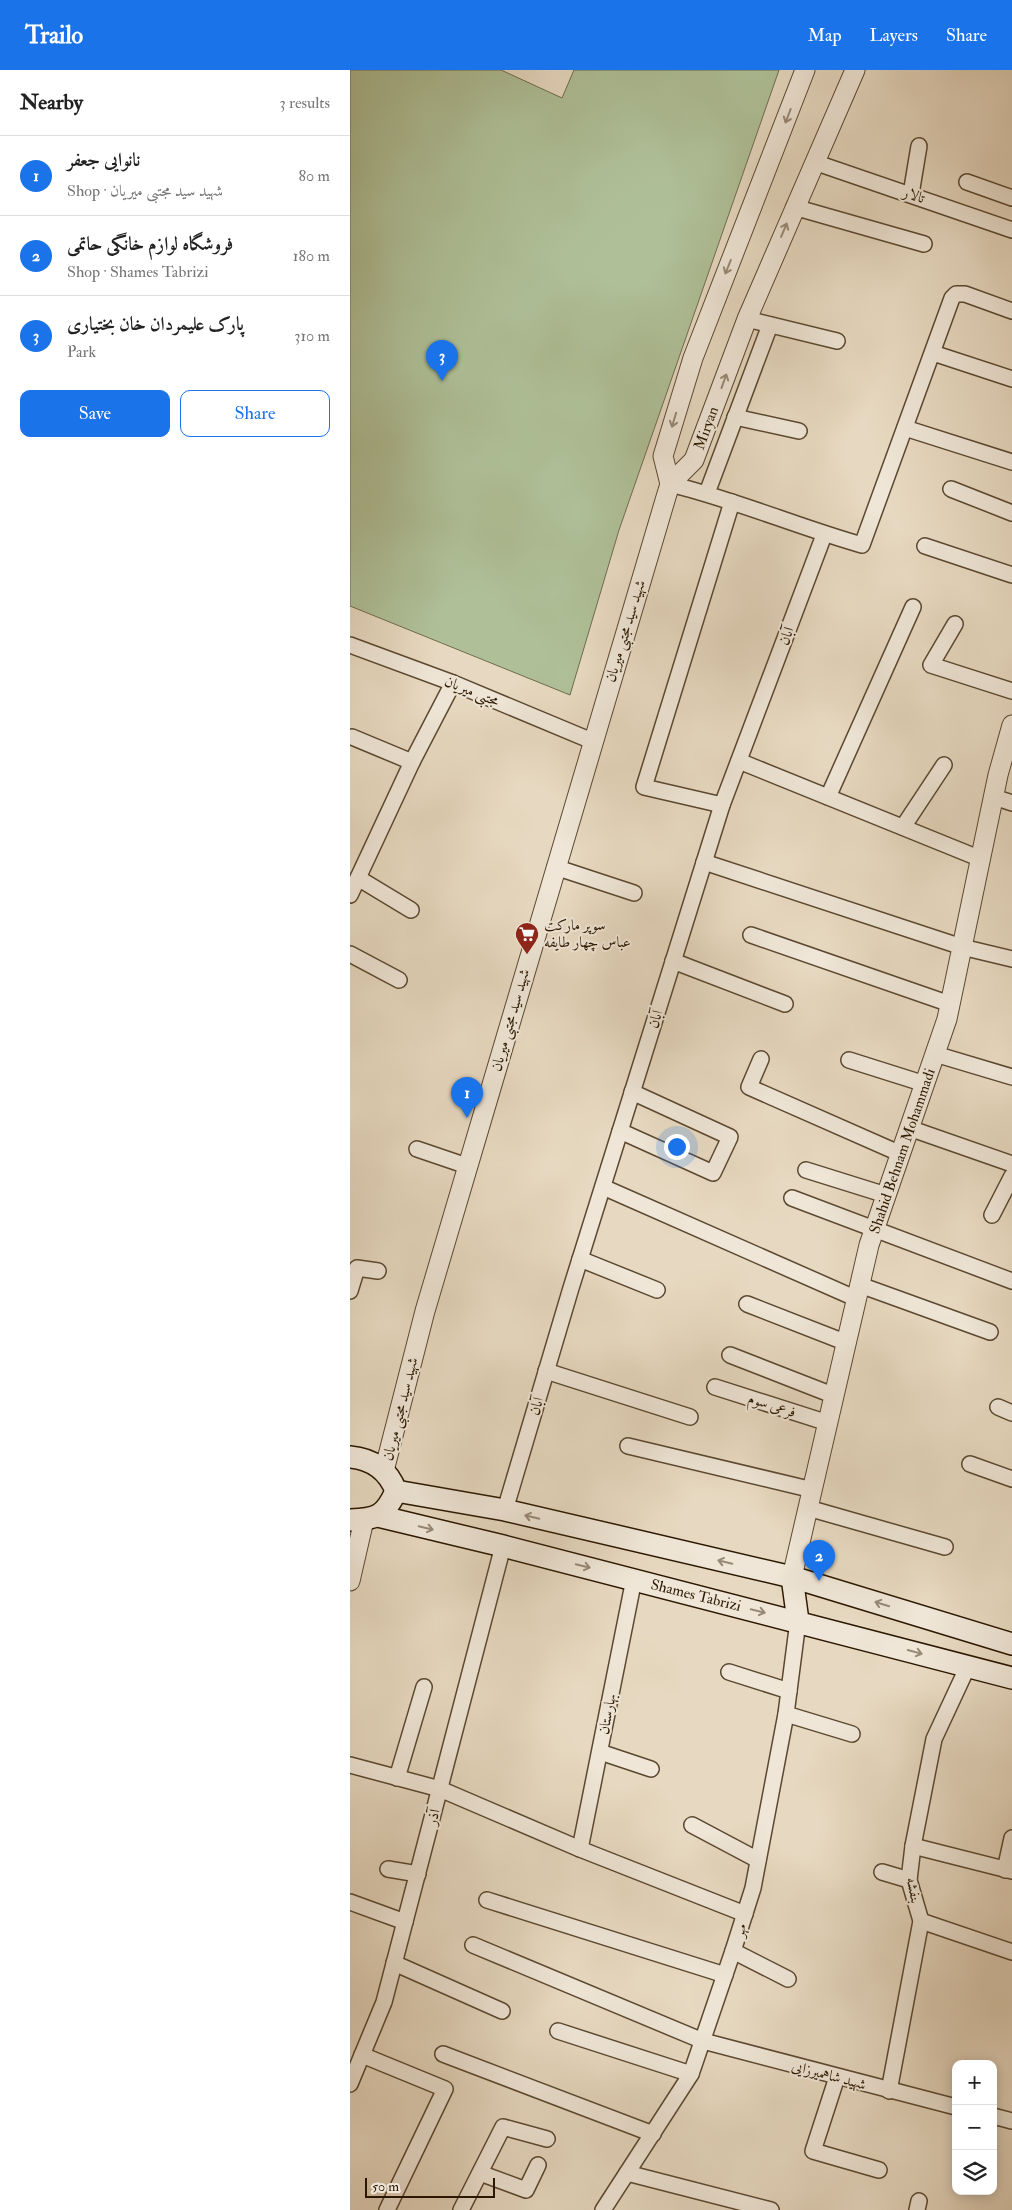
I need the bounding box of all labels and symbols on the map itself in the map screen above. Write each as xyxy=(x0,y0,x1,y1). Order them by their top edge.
one-way arrow xyxy=(783,107,792,123)
street label: تالار xyxy=(898,182,927,208)
one-way arrow xyxy=(780,223,790,238)
one-way arrow xyxy=(722,259,731,274)
pin: 3 xyxy=(426,340,458,381)
one-way arrow xyxy=(720,373,729,389)
street label: Miryan xyxy=(690,404,723,452)
one-way arrow xyxy=(668,411,678,427)
street label: شهید سید مجتبی میریان xyxy=(601,578,652,685)
street label: آبان xyxy=(774,623,799,648)
street label: مجتبی میریان xyxy=(441,672,502,713)
place label: سوپر مارکت عباس چهار طایفه xyxy=(544,916,631,952)
supermarket icon: سوپر مارکت عباس چهار طایفه xyxy=(514,921,540,955)
street label: شهید سید مجتبی میریان xyxy=(487,967,536,1074)
street label: آبان xyxy=(644,1006,668,1031)
street label: Shahid Behnam Mohammadi xyxy=(865,1066,940,1236)
pin: 1 xyxy=(451,1077,483,1118)
your location xyxy=(664,1134,690,1160)
street label: شهید سید مجتبی میریان xyxy=(378,1355,424,1463)
street label: فرعی سوم xyxy=(745,1389,798,1425)
street label: آبان xyxy=(525,1393,549,1418)
one-way arrow xyxy=(525,1512,541,1521)
one-way arrow xyxy=(417,1524,433,1533)
pin: 2 xyxy=(803,1540,835,1581)
one-way arrow xyxy=(717,1557,733,1566)
one-way arrow xyxy=(575,1562,591,1571)
street label: Shames Tabrizi xyxy=(649,1575,743,1616)
one-way arrow xyxy=(874,1599,890,1609)
one-way arrow xyxy=(749,1607,765,1616)
one-way arrow xyxy=(907,1648,923,1657)
street label: بهارستان xyxy=(594,1692,621,1736)
street label: آذر xyxy=(422,1805,445,1829)
street label: بنفشه xyxy=(902,1875,925,1905)
street label: مهر xyxy=(729,1921,752,1941)
street label: شهید شاهمیرزایی xyxy=(790,2056,868,2095)
scale bar xyxy=(365,2175,495,2198)

